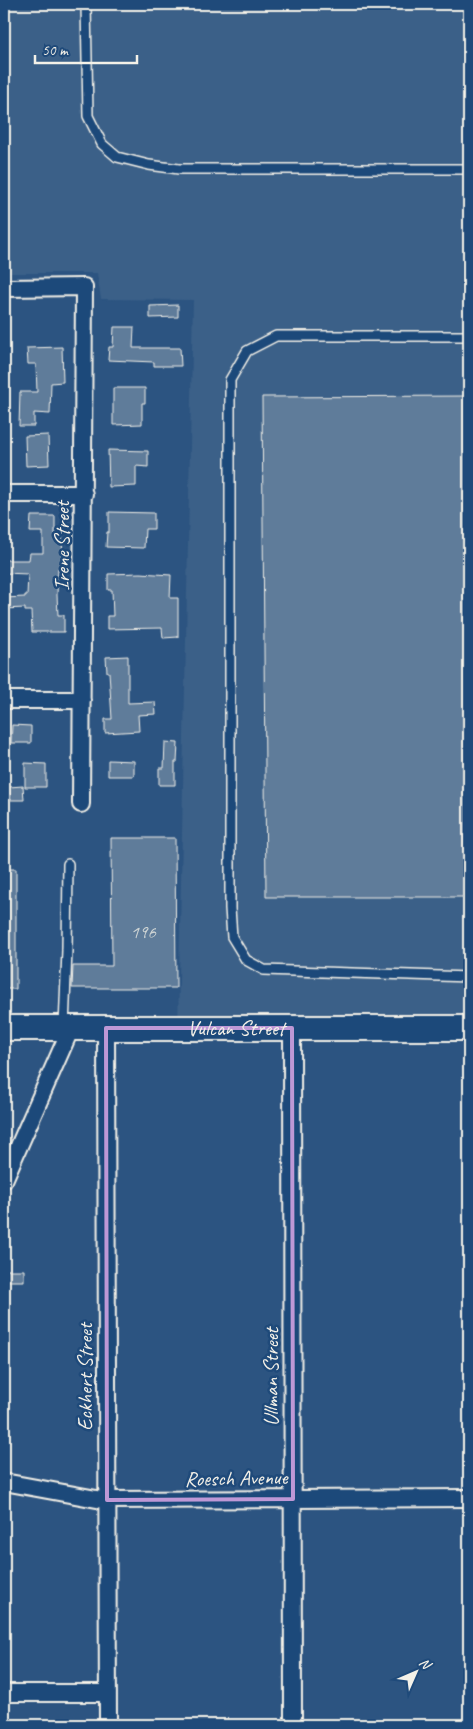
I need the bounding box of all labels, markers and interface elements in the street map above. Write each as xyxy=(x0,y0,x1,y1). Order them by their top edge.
scale bar xyxy=(35,32,138,64)
text: 50 m xyxy=(42,41,69,60)
street label: Irene Street xyxy=(49,499,75,591)
house number: 196 xyxy=(130,920,157,944)
street label: Vulcan Street xyxy=(187,1015,288,1041)
street label: Eckhert Street xyxy=(72,1321,98,1431)
street label: Ullman Street xyxy=(258,1326,284,1426)
street label: Roesch Avenue xyxy=(184,1464,289,1492)
north arrow xyxy=(390,1646,440,1696)
text: N xyxy=(416,1654,436,1674)

